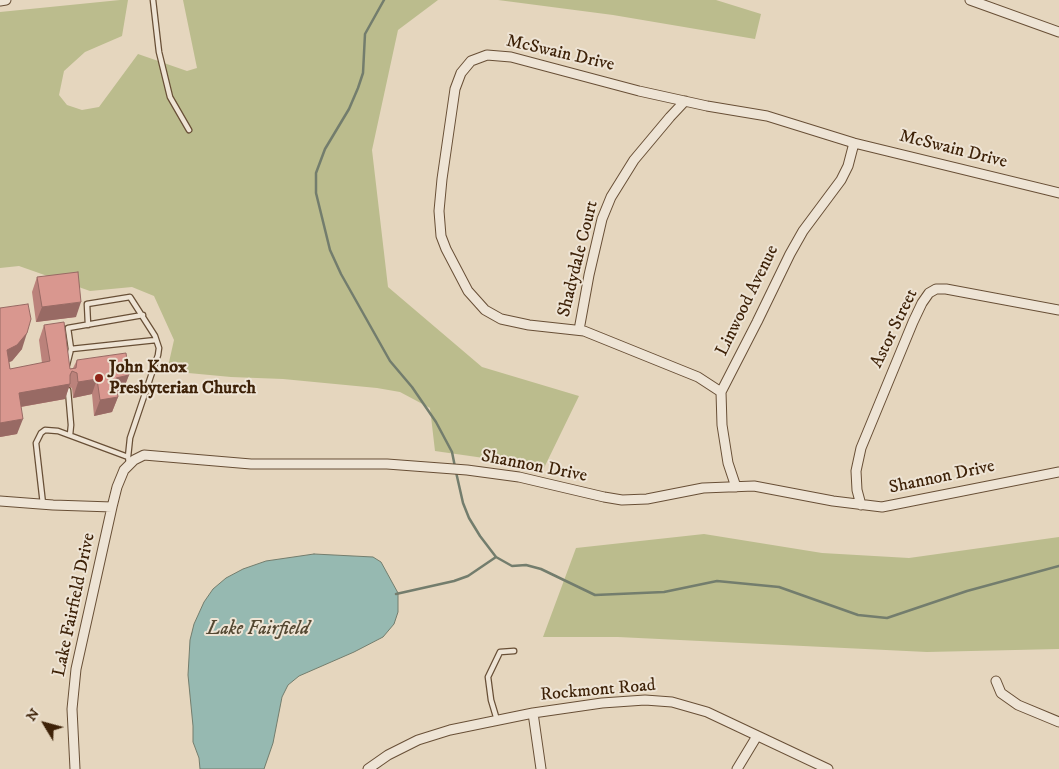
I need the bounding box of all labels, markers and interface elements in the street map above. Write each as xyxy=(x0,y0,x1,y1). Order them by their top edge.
street label: McSwain Drive xyxy=(504,31,616,77)
street label: McSwain Drive xyxy=(897,126,1009,174)
street label: Shadydale Court xyxy=(554,199,604,319)
street label: Linwood Avenue xyxy=(712,242,784,360)
street label: Astor Street xyxy=(867,286,923,372)
place label: John Knox Presbyterian Church xyxy=(109,357,256,399)
marker: John Knox Presbyterian Church xyxy=(93,372,105,384)
street label: Shannon Drive xyxy=(479,446,589,488)
street label: Shannon Drive xyxy=(887,456,997,500)
street label: Lake Fairfield Drive xyxy=(49,531,101,679)
water label: Lake Fairfield xyxy=(207,619,309,641)
street label: Rockmont Road xyxy=(539,675,657,707)
north arrow xyxy=(20,699,70,749)
text: N xyxy=(22,705,44,725)

